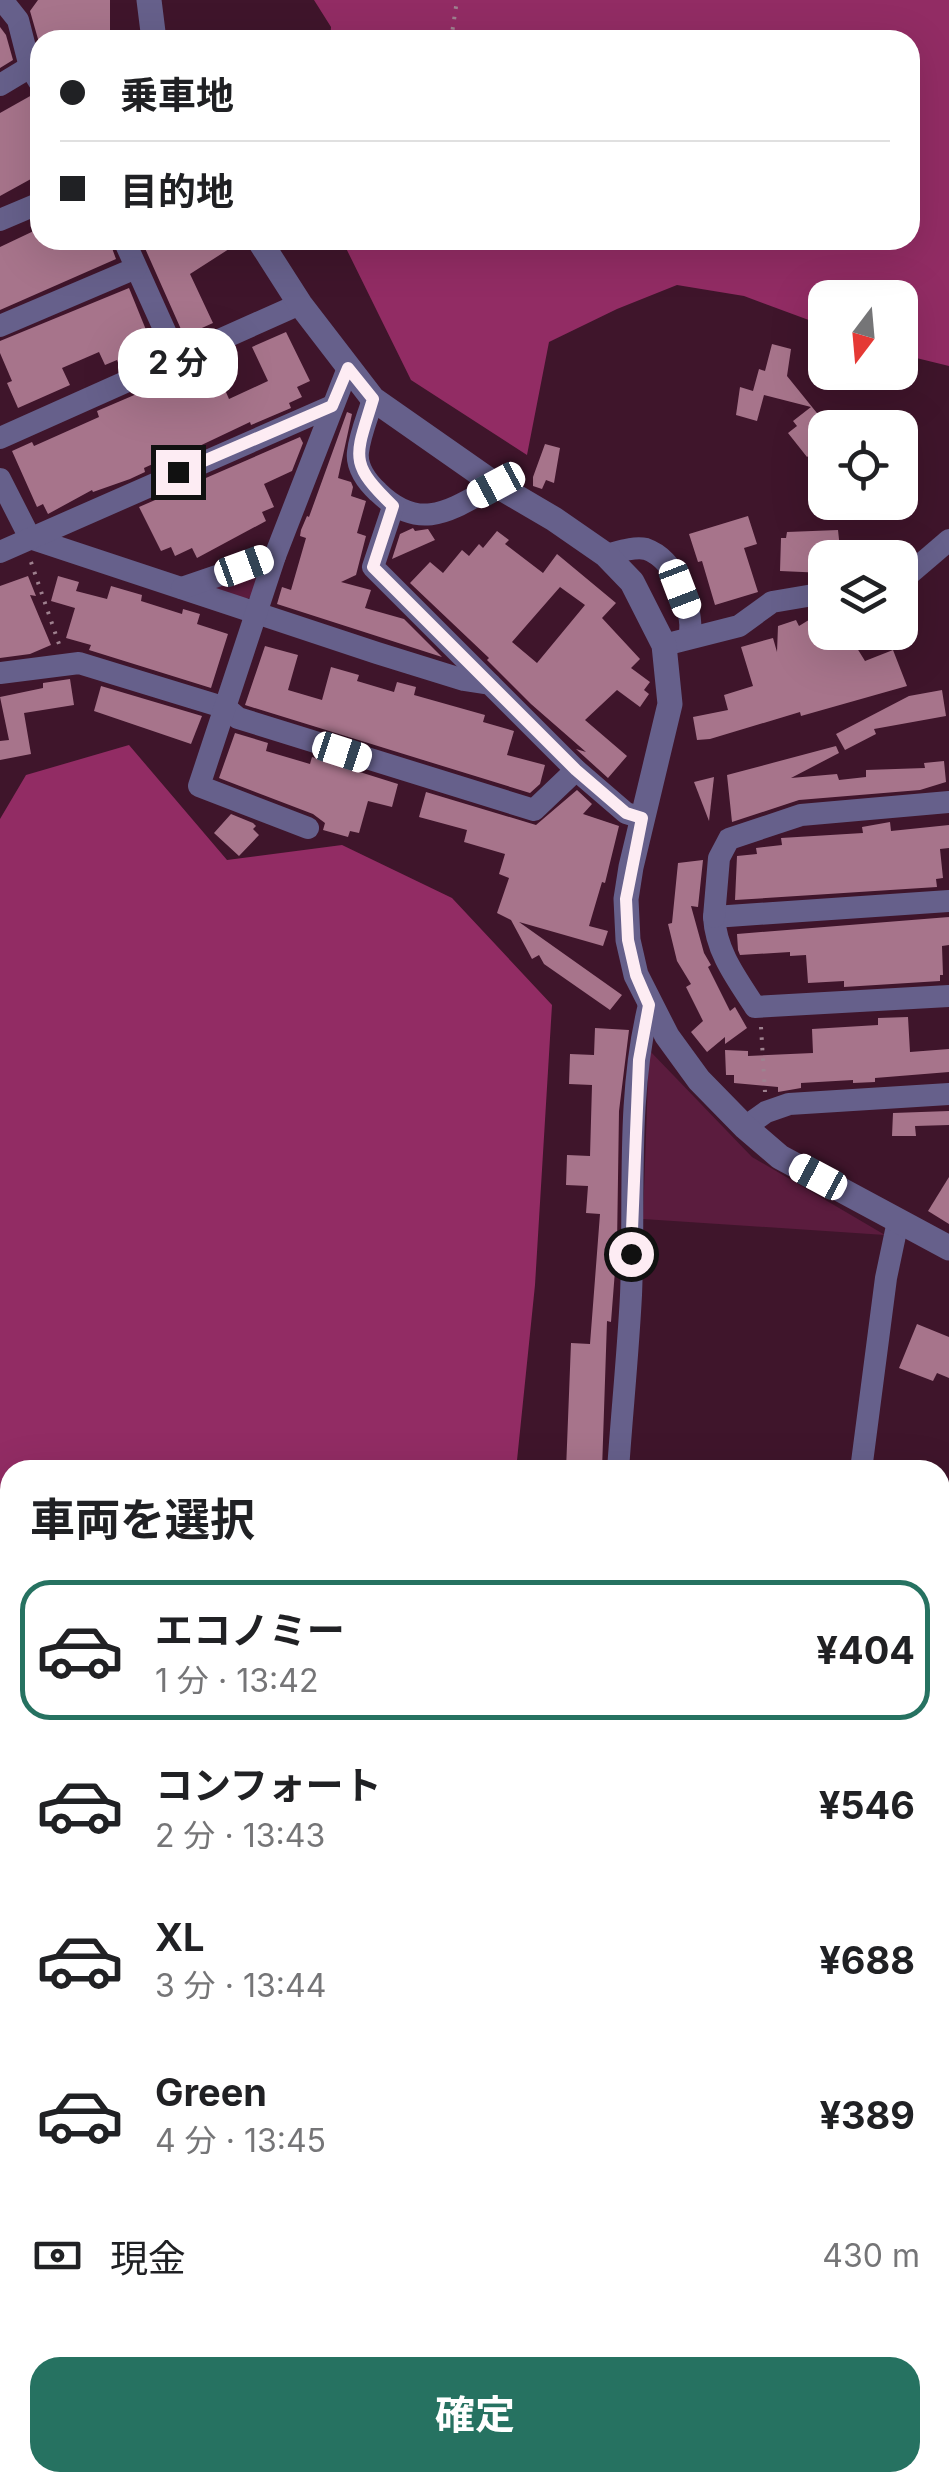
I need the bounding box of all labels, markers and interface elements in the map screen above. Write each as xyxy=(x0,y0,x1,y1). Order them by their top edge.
text: 乗車地 xyxy=(120,72,234,118)
text: 目的地 xyxy=(120,168,234,214)
north arrow xyxy=(808,280,918,390)
map controls xyxy=(808,280,918,650)
callout: 2 分 xyxy=(118,327,238,397)
text: 2 分 xyxy=(148,343,208,382)
button: locate xyxy=(808,410,918,520)
route end xyxy=(156,450,201,495)
car xyxy=(462,458,530,512)
button: layers xyxy=(808,540,918,650)
car xyxy=(211,542,277,590)
car xyxy=(655,556,705,622)
car xyxy=(309,728,375,776)
car xyxy=(784,1150,852,1204)
route start xyxy=(609,1232,654,1277)
text: 車両を選択 xyxy=(30,1492,255,1547)
icon: car xyxy=(35,1605,125,1695)
text: エコノミー xyxy=(155,1607,345,1653)
text: ¥404 xyxy=(816,1627,915,1673)
text: 1 分 · 13:42 xyxy=(155,1661,318,1700)
icon: car xyxy=(35,1760,125,1850)
text: コンフォート xyxy=(155,1762,382,1808)
text: ¥546 xyxy=(819,1782,915,1828)
text: 2 分 · 13:43 xyxy=(155,1816,325,1855)
text: XL xyxy=(155,1914,205,1960)
icon: car xyxy=(35,1915,125,2005)
text: ¥688 xyxy=(819,1937,915,1983)
text: 3 分 · 13:44 xyxy=(155,1966,326,2005)
text: Green xyxy=(155,2069,267,2115)
icon: car xyxy=(35,2070,125,2160)
text: ¥389 xyxy=(819,2092,915,2138)
text: 4 分 · 13:45 xyxy=(155,2121,326,2160)
icon: cash xyxy=(30,2228,85,2283)
text: 現金 xyxy=(110,2235,186,2281)
text: 430 m xyxy=(822,2236,920,2275)
button: 確定 xyxy=(30,2357,920,2472)

